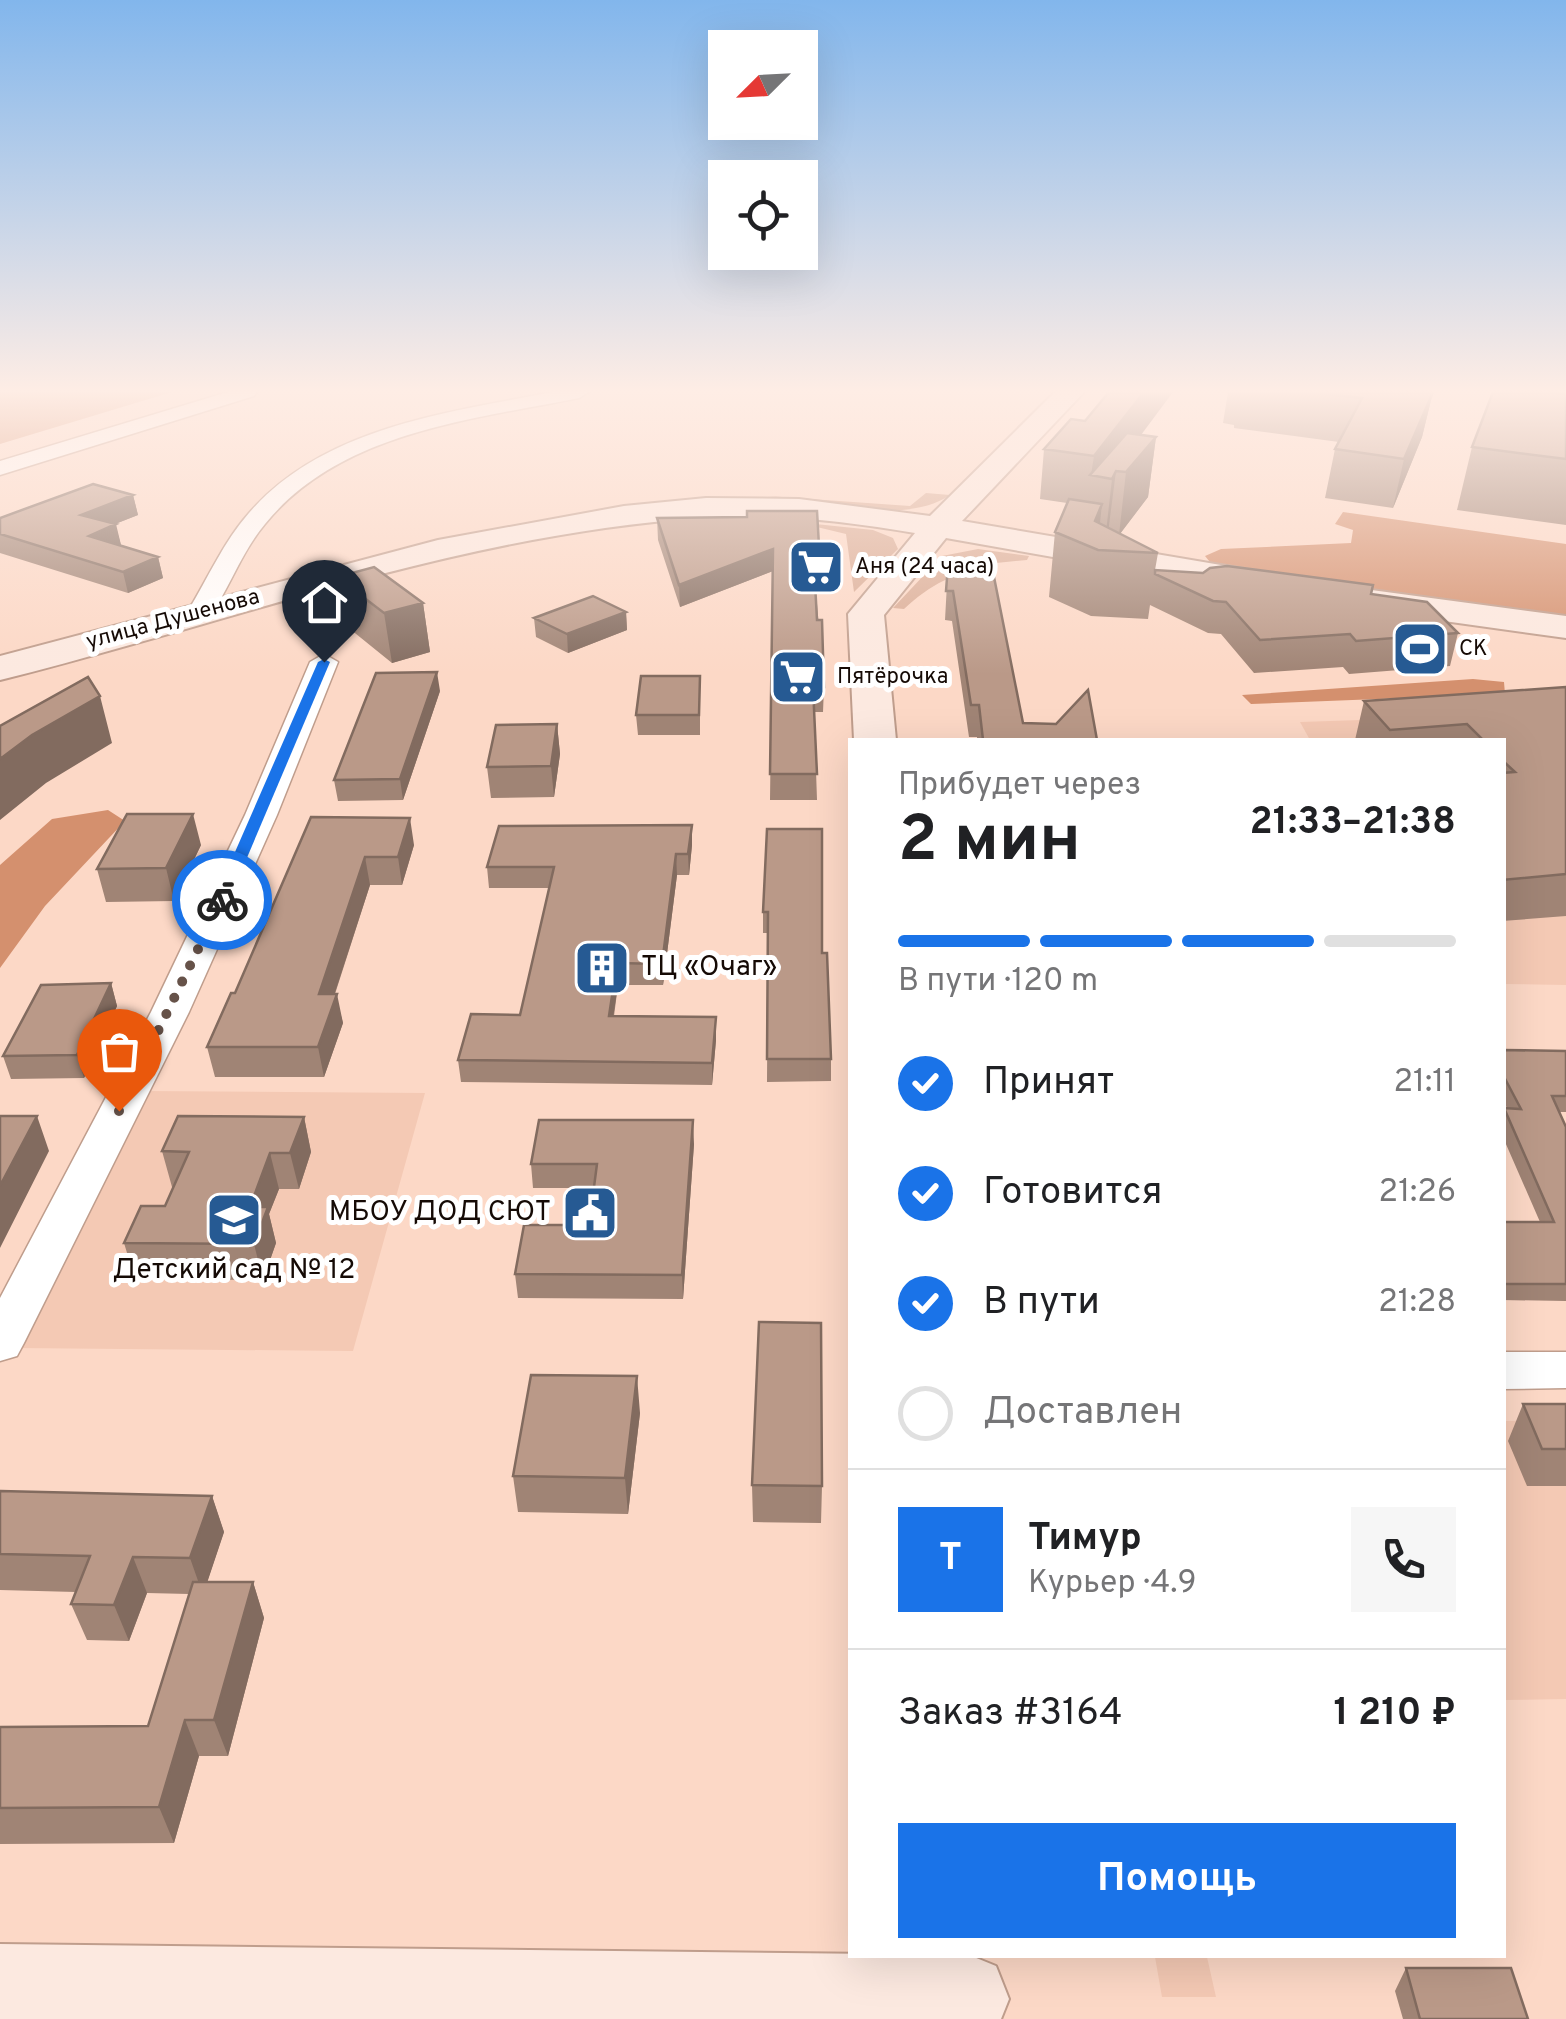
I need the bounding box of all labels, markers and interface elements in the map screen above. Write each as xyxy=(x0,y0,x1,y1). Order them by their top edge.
north arrow xyxy=(708,30,818,140)
map controls xyxy=(708,30,818,270)
button: locate xyxy=(708,160,818,270)
supermarket icon: Аня (24 часа) xyxy=(786,537,846,597)
place label: Аня (24 часа) xyxy=(855,554,994,581)
pin xyxy=(282,560,367,663)
icon: home xyxy=(297,575,352,630)
street label: улица Душенова xyxy=(83,584,263,656)
sports icon: СК xyxy=(1390,619,1450,679)
place label: СК xyxy=(1459,636,1488,663)
supermarket icon: Пятёрочка xyxy=(768,647,828,707)
place label: Пятёрочка xyxy=(837,664,948,691)
text: Прибудет через xyxy=(898,766,1141,806)
text: 21:33–21:38 xyxy=(1250,799,1456,848)
text: 2 мин xyxy=(898,802,1081,884)
courier xyxy=(172,850,272,950)
icon: bike xyxy=(195,873,250,928)
building icon: ТЦ «Очаг» xyxy=(572,938,632,998)
place label: ТЦ «Очаг» xyxy=(641,950,777,986)
text: В пути · 120 m xyxy=(898,962,1098,1002)
pin xyxy=(77,1009,162,1112)
icon: bag xyxy=(92,1024,147,1079)
icon: check xyxy=(898,1056,953,1111)
text: Принят xyxy=(983,1059,1114,1108)
text: 21:11 xyxy=(1393,1063,1456,1103)
icon: check xyxy=(898,1166,953,1221)
text: Готовится xyxy=(983,1169,1162,1218)
text: 21:26 xyxy=(1379,1173,1456,1213)
public building icon: МБОУ ДОД СЮТ xyxy=(560,1183,620,1243)
school or university icon: Детский сад № 12 xyxy=(204,1190,264,1250)
place label: МБОУ ДОД СЮТ xyxy=(329,1195,551,1231)
place label: Детский сад № 12 xyxy=(112,1253,356,1289)
icon: check xyxy=(898,1276,953,1331)
text: В пути xyxy=(983,1279,1100,1328)
text: 21:28 xyxy=(1378,1283,1456,1323)
text: Доставлен xyxy=(983,1389,1182,1438)
button: phone xyxy=(1351,1507,1456,1612)
text: Тимур xyxy=(1028,1515,1142,1564)
text: Т xyxy=(939,1535,962,1584)
text: Курьер · 4.9 xyxy=(1028,1564,1197,1604)
text: Заказ #3164 xyxy=(898,1690,1123,1739)
text: 1 210 ₽ xyxy=(1333,1690,1456,1739)
button: Помощь xyxy=(898,1823,1456,1938)

